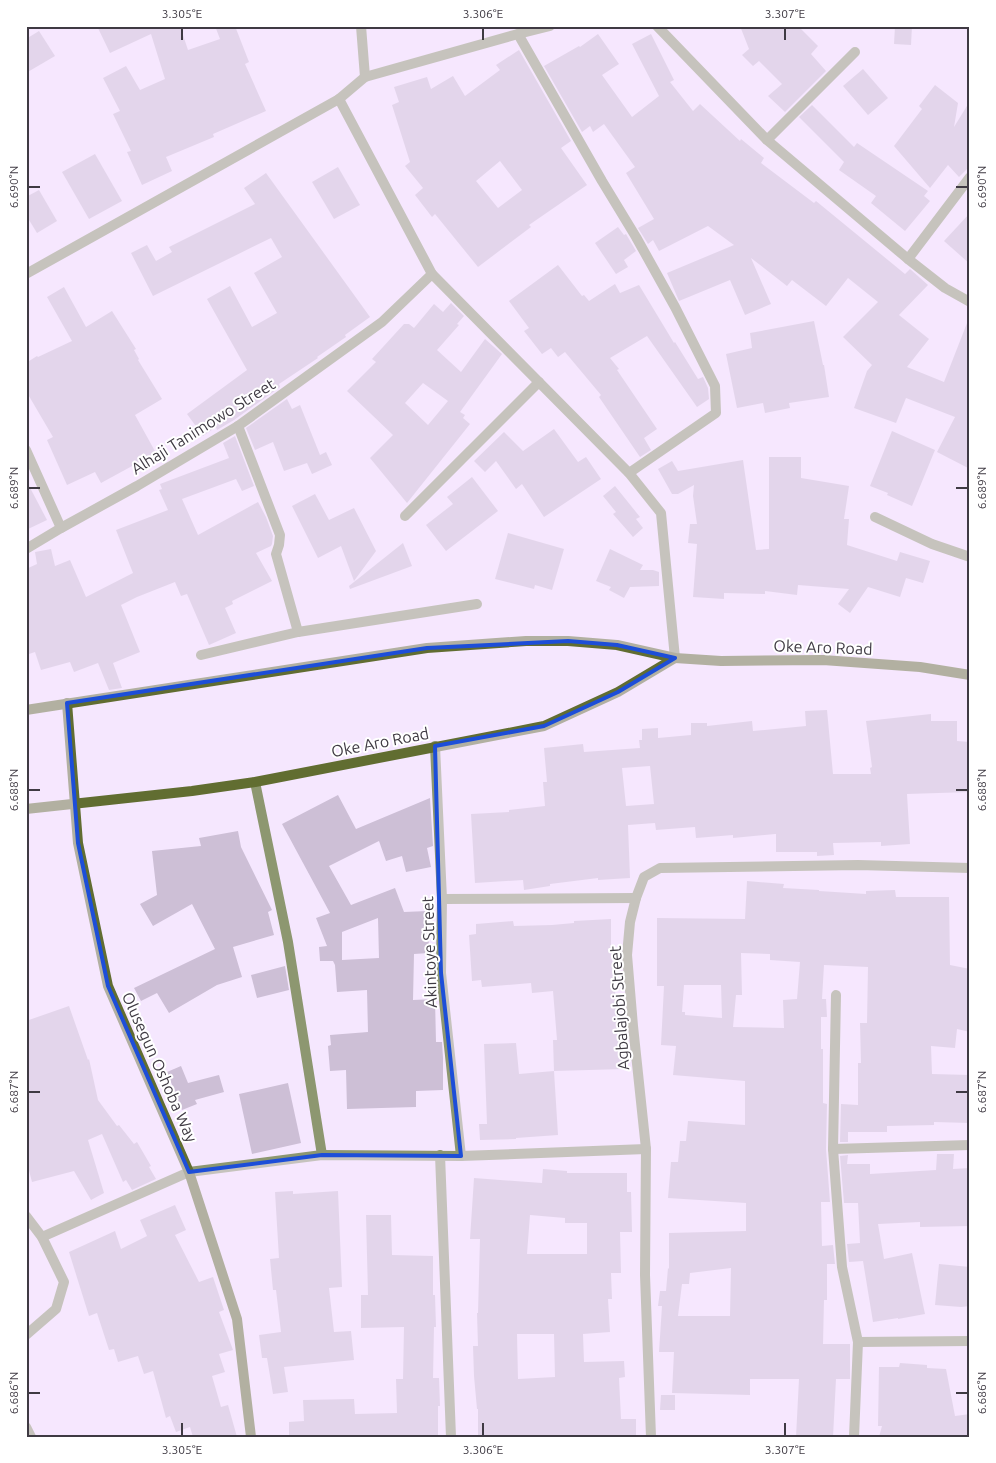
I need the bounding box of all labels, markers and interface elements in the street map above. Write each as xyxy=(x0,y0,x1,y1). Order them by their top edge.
text: 3.305°E xyxy=(162,7,203,20)
text: 3.306°E xyxy=(463,7,504,20)
text: 3.307°E xyxy=(765,7,806,20)
text: 6.690°N xyxy=(7,166,20,208)
text: 6.690°N xyxy=(975,166,988,208)
street label: Alhaji Tanimowo Street xyxy=(128,374,279,478)
text: 6.689°N xyxy=(7,467,20,509)
text: 6.689°N xyxy=(975,467,988,509)
street label: Oke Aro Road xyxy=(773,636,873,658)
street label: Oke Aro Road xyxy=(330,724,430,760)
text: 6.688°N xyxy=(7,769,20,811)
text: 6.688°N xyxy=(975,769,988,811)
street label: Akintoye Street xyxy=(418,895,440,1008)
street label: Agbalajobi Street xyxy=(606,945,632,1071)
street label: Olusegun Oshoba Way xyxy=(119,989,201,1145)
text: 6.687°N xyxy=(7,1071,20,1113)
text: 6.687°N xyxy=(975,1071,988,1113)
text: 6.686°N xyxy=(7,1372,20,1414)
text: 6.686°N xyxy=(975,1372,988,1414)
text: 3.305°E xyxy=(162,1443,203,1456)
text: 3.306°E xyxy=(463,1443,504,1456)
text: 3.307°E xyxy=(765,1443,806,1456)

